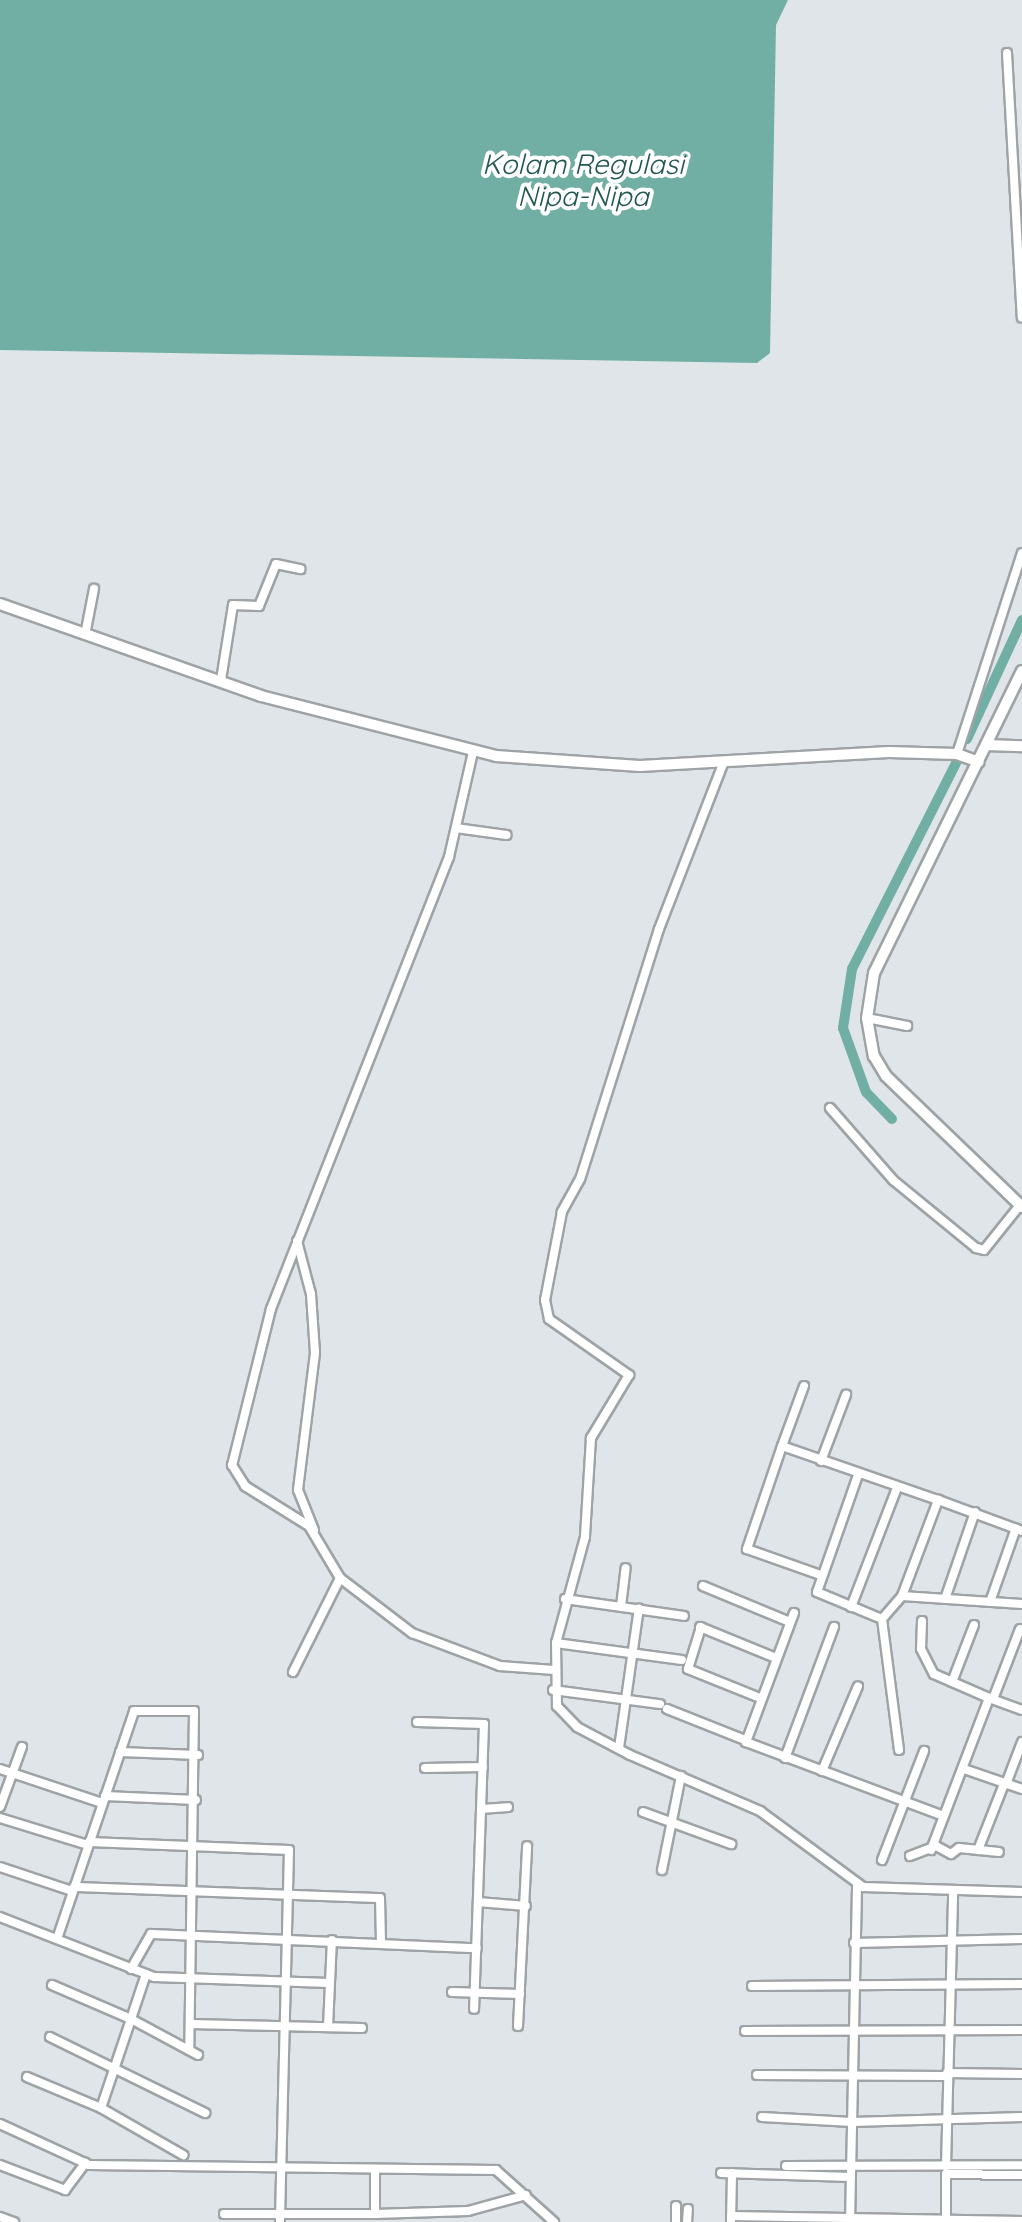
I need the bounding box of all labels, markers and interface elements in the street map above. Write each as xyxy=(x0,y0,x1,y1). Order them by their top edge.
water label: Kolam Regulasi Nipa-Nipa xyxy=(482,147,684,213)

